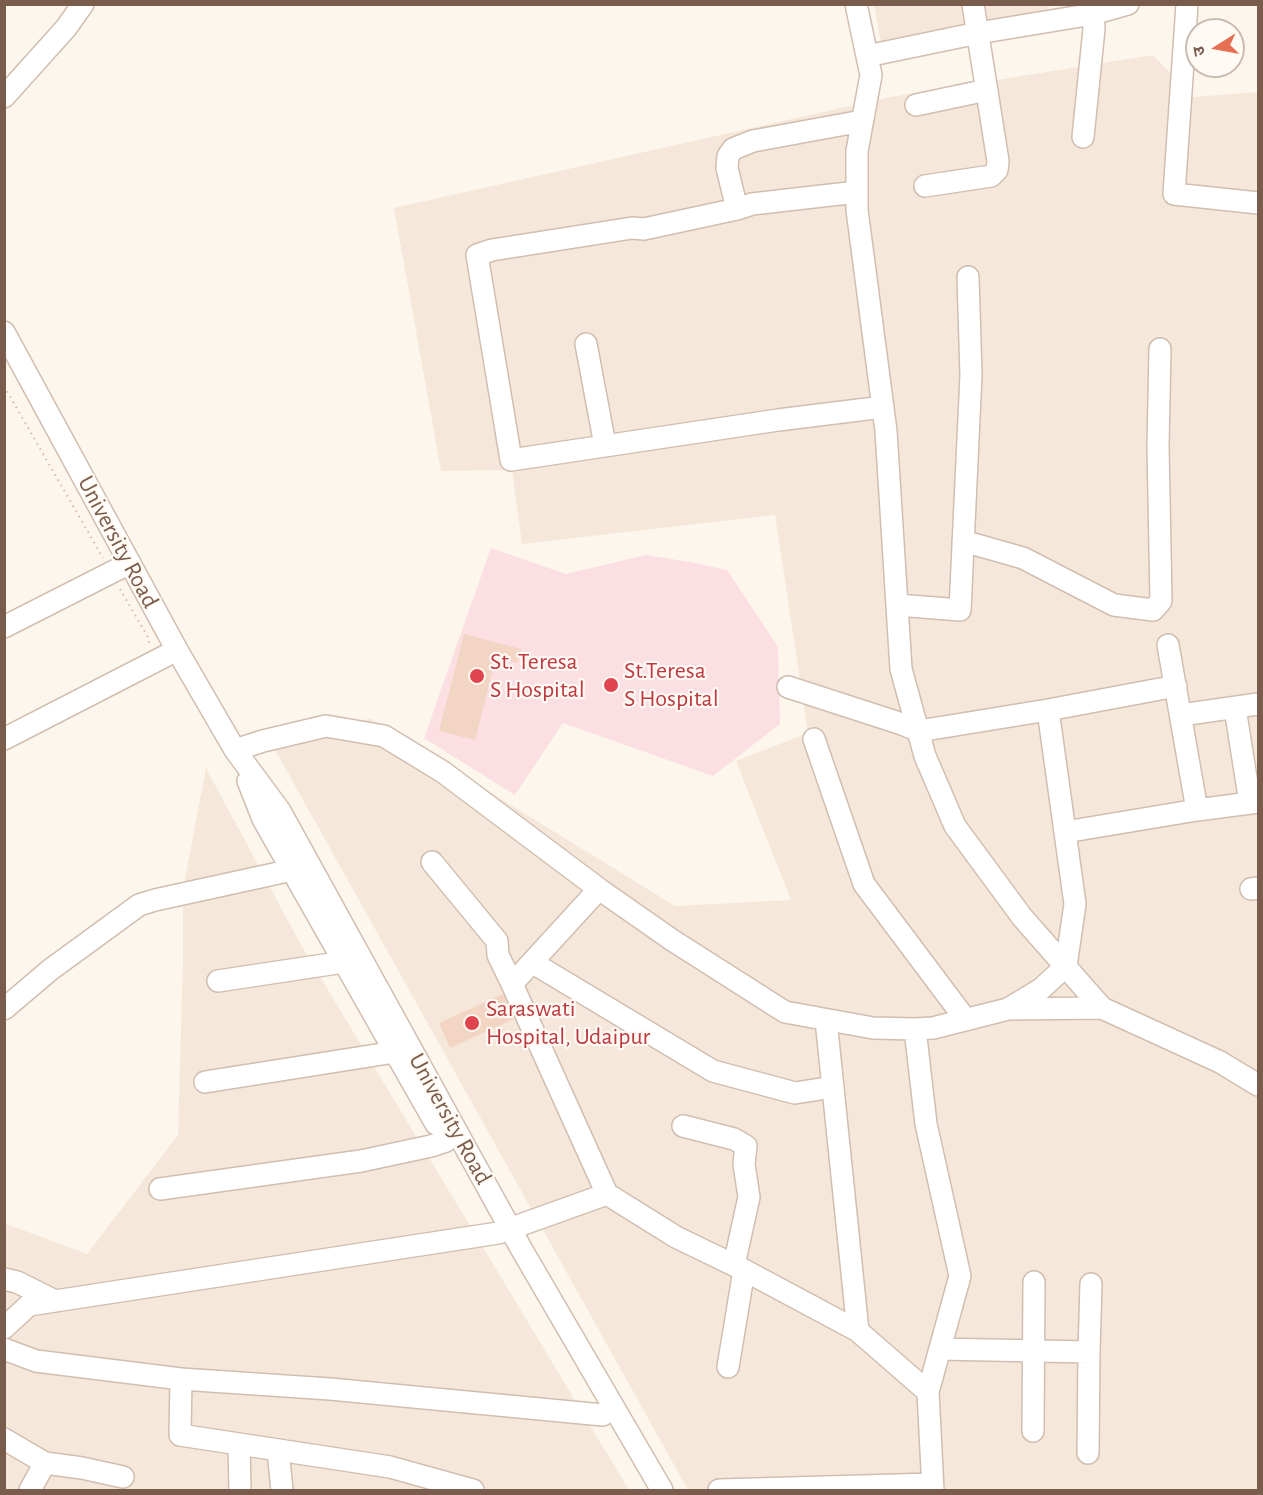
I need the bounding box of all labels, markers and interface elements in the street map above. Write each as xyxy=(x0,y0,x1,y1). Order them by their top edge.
north arrow xyxy=(1185,18,1245,78)
text: उ xyxy=(1191,45,1208,57)
street label: University Road xyxy=(71,471,165,613)
place label: St. Teresa S Hospital xyxy=(490,648,585,704)
place label: St.Teresa S Hospital xyxy=(624,657,719,713)
marker: St. Teresa S Hospital xyxy=(468,667,486,685)
marker: St.Teresa S Hospital xyxy=(602,676,620,694)
place label: Saraswati Hospital, Udaipur xyxy=(486,995,650,1051)
marker: Saraswati Hospital, Udaipur xyxy=(463,1014,481,1032)
street label: University Road xyxy=(402,1048,498,1190)

